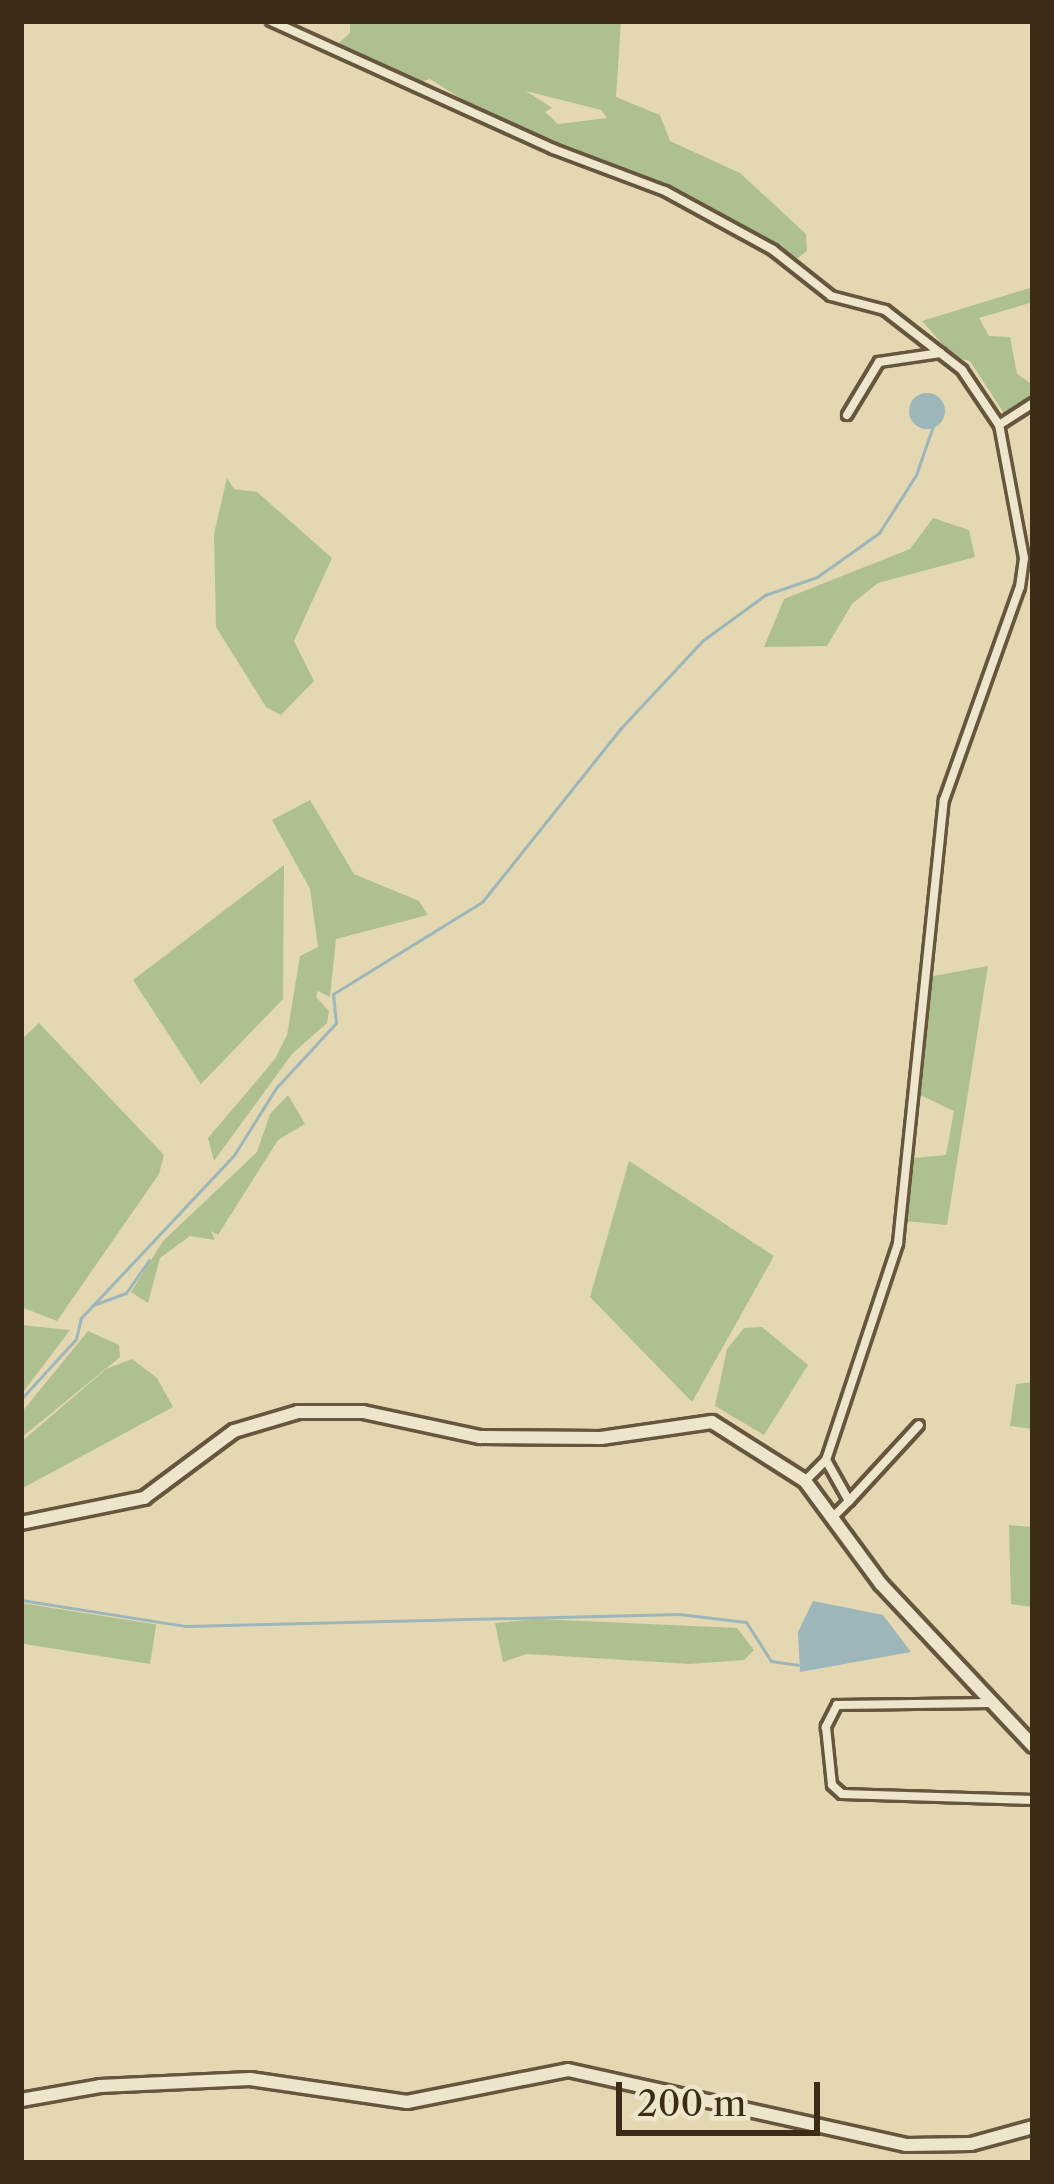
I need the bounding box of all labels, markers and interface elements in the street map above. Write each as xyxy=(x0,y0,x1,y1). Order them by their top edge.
scale bar xyxy=(622,2058,826,2132)
text: 200 m xyxy=(637,2081,746,2125)

